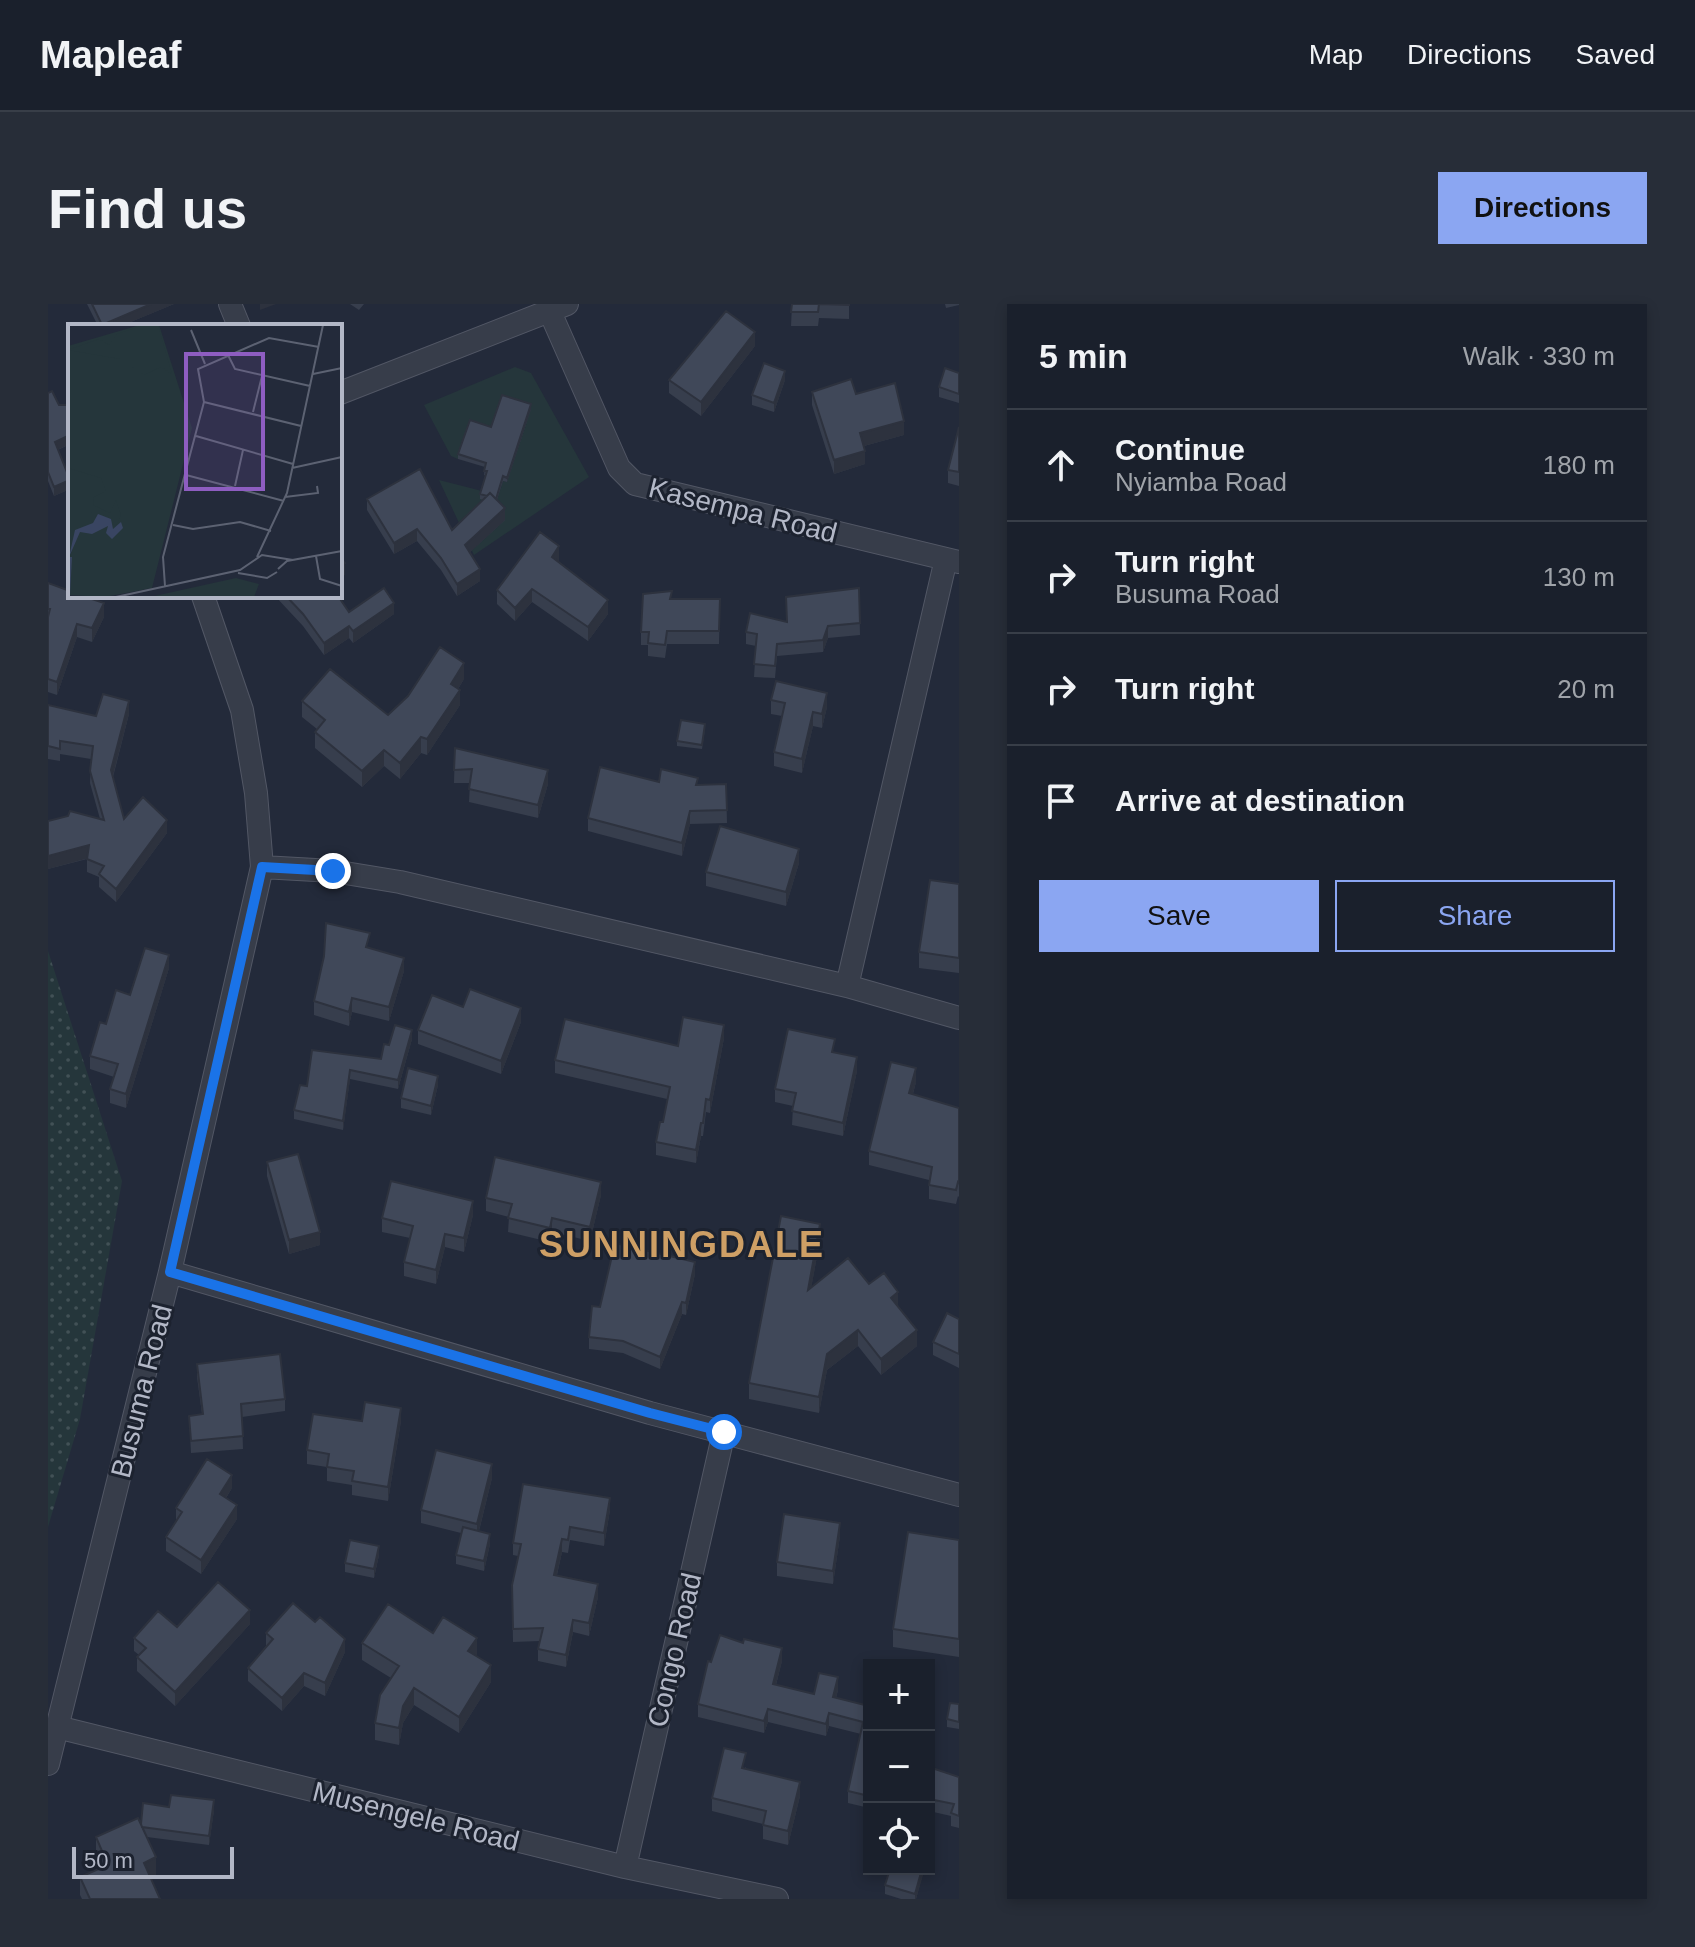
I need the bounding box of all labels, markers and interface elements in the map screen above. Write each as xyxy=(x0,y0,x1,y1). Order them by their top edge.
text: Mapleaf xyxy=(40,34,181,76)
text: Map xyxy=(1309,39,1363,70)
text: Directions xyxy=(1407,39,1532,70)
text: Saved xyxy=(1576,39,1655,70)
button: Directions xyxy=(1438,172,1647,244)
text: Find us xyxy=(48,177,247,240)
inset map xyxy=(68,324,342,598)
text: 5 min xyxy=(1039,337,1128,375)
text: Walk · 330 m xyxy=(1463,341,1615,371)
text: Continue xyxy=(1115,433,1245,466)
icon: ahead xyxy=(1039,443,1083,487)
text: 180 m xyxy=(1543,450,1615,480)
text: Nyiamba Road xyxy=(1115,467,1287,497)
street label: Kasempa Road xyxy=(645,472,840,549)
text: Turn right xyxy=(1115,545,1254,578)
icon: right xyxy=(1039,555,1083,599)
text: 130 m xyxy=(1543,562,1615,592)
text: Busuma Road xyxy=(1115,579,1280,609)
icon: right xyxy=(1039,667,1083,711)
text: Turn right xyxy=(1115,672,1254,705)
text: 20 m xyxy=(1557,674,1615,704)
icon: arrive xyxy=(1039,779,1083,823)
text: Arrive at destination xyxy=(1115,784,1405,817)
route end xyxy=(315,853,351,889)
button: Save xyxy=(1039,880,1319,952)
button: Share xyxy=(1335,880,1615,952)
district label: SUNNINGDALE xyxy=(539,1224,825,1265)
street label: Busuma Road xyxy=(105,1301,178,1481)
route start xyxy=(706,1414,742,1450)
street label: Congo Road xyxy=(642,1570,707,1730)
map controls xyxy=(863,1659,935,1875)
button: + xyxy=(863,1659,935,1731)
button: − xyxy=(863,1731,935,1803)
street label: Musengele Road xyxy=(309,1776,522,1857)
button: locate xyxy=(863,1803,935,1875)
scale bar xyxy=(72,1843,234,1879)
text: 50 m xyxy=(84,1848,133,1873)

